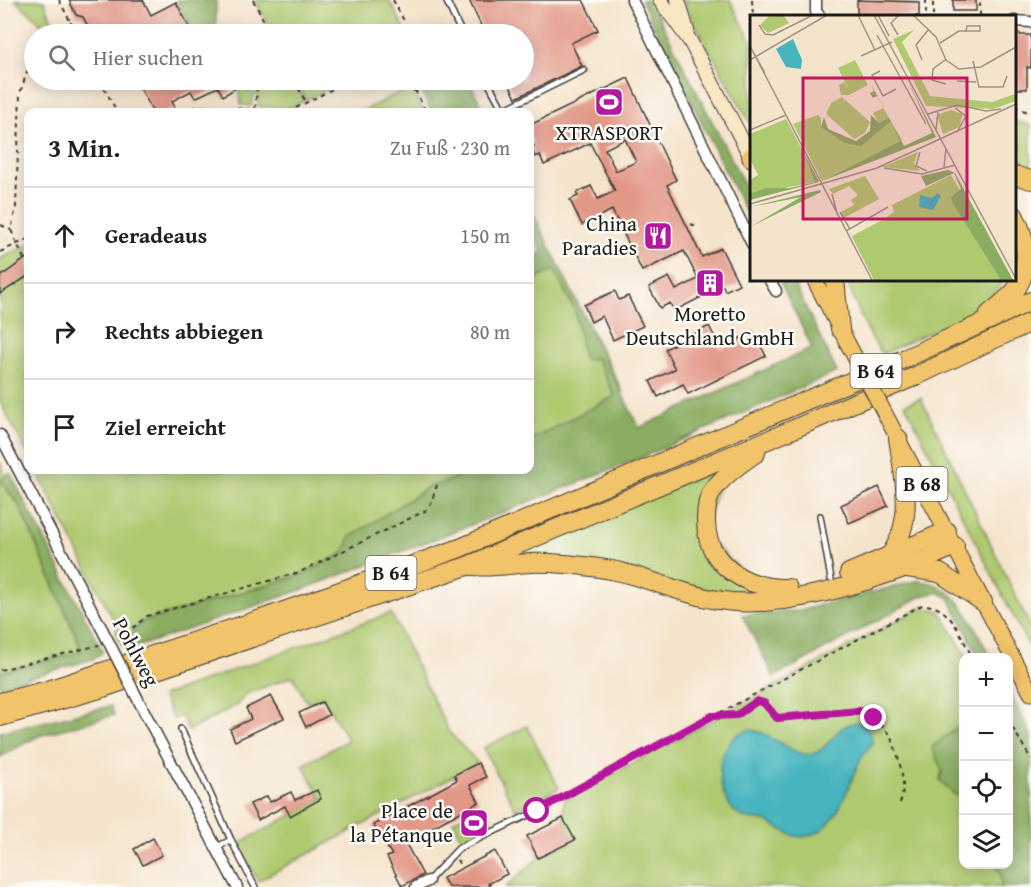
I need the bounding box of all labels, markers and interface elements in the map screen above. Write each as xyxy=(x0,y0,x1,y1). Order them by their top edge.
inset map xyxy=(750,15,1016,280)
search box xyxy=(24,24,534,90)
icon: search xyxy=(45,41,78,74)
text: Hier suchen xyxy=(93,41,203,73)
sports icon: XTRASPORT xyxy=(593,86,625,118)
place label: XTRASPORT xyxy=(555,117,663,148)
text: 3 Min. xyxy=(48,128,120,167)
text: Zu Fuß · 230 m xyxy=(390,133,510,162)
place label: China Paradies xyxy=(562,208,637,263)
icon: ahead xyxy=(48,219,81,252)
text: Geradeaus xyxy=(105,219,207,251)
restaurant icon: China Paradies xyxy=(642,220,674,252)
text: 150 m xyxy=(460,221,510,250)
building icon: Moretto Deutschland GmbH xyxy=(694,267,726,299)
place label: Moretto Deutschland GmbH xyxy=(626,298,794,353)
icon: right xyxy=(48,315,81,348)
text: Rechts abbiegen xyxy=(105,315,263,347)
text: 80 m xyxy=(470,317,510,346)
road number: B 64 xyxy=(850,354,902,388)
icon: arrive xyxy=(48,411,81,444)
text: Ziel erreicht xyxy=(105,411,226,443)
road number: B 68 xyxy=(896,467,948,501)
road number: B 64 xyxy=(366,556,416,590)
street label: Pohlweg xyxy=(105,612,168,692)
map controls xyxy=(959,653,1013,869)
button: + xyxy=(959,653,1013,707)
route end xyxy=(860,704,886,730)
button: − xyxy=(959,707,1013,761)
button: locate xyxy=(959,761,1013,815)
place label: Place de la Pétanque xyxy=(350,795,453,850)
route start xyxy=(523,797,549,823)
sports icon: Place de la Pétanque xyxy=(458,807,490,839)
button: layers xyxy=(959,815,1013,869)

